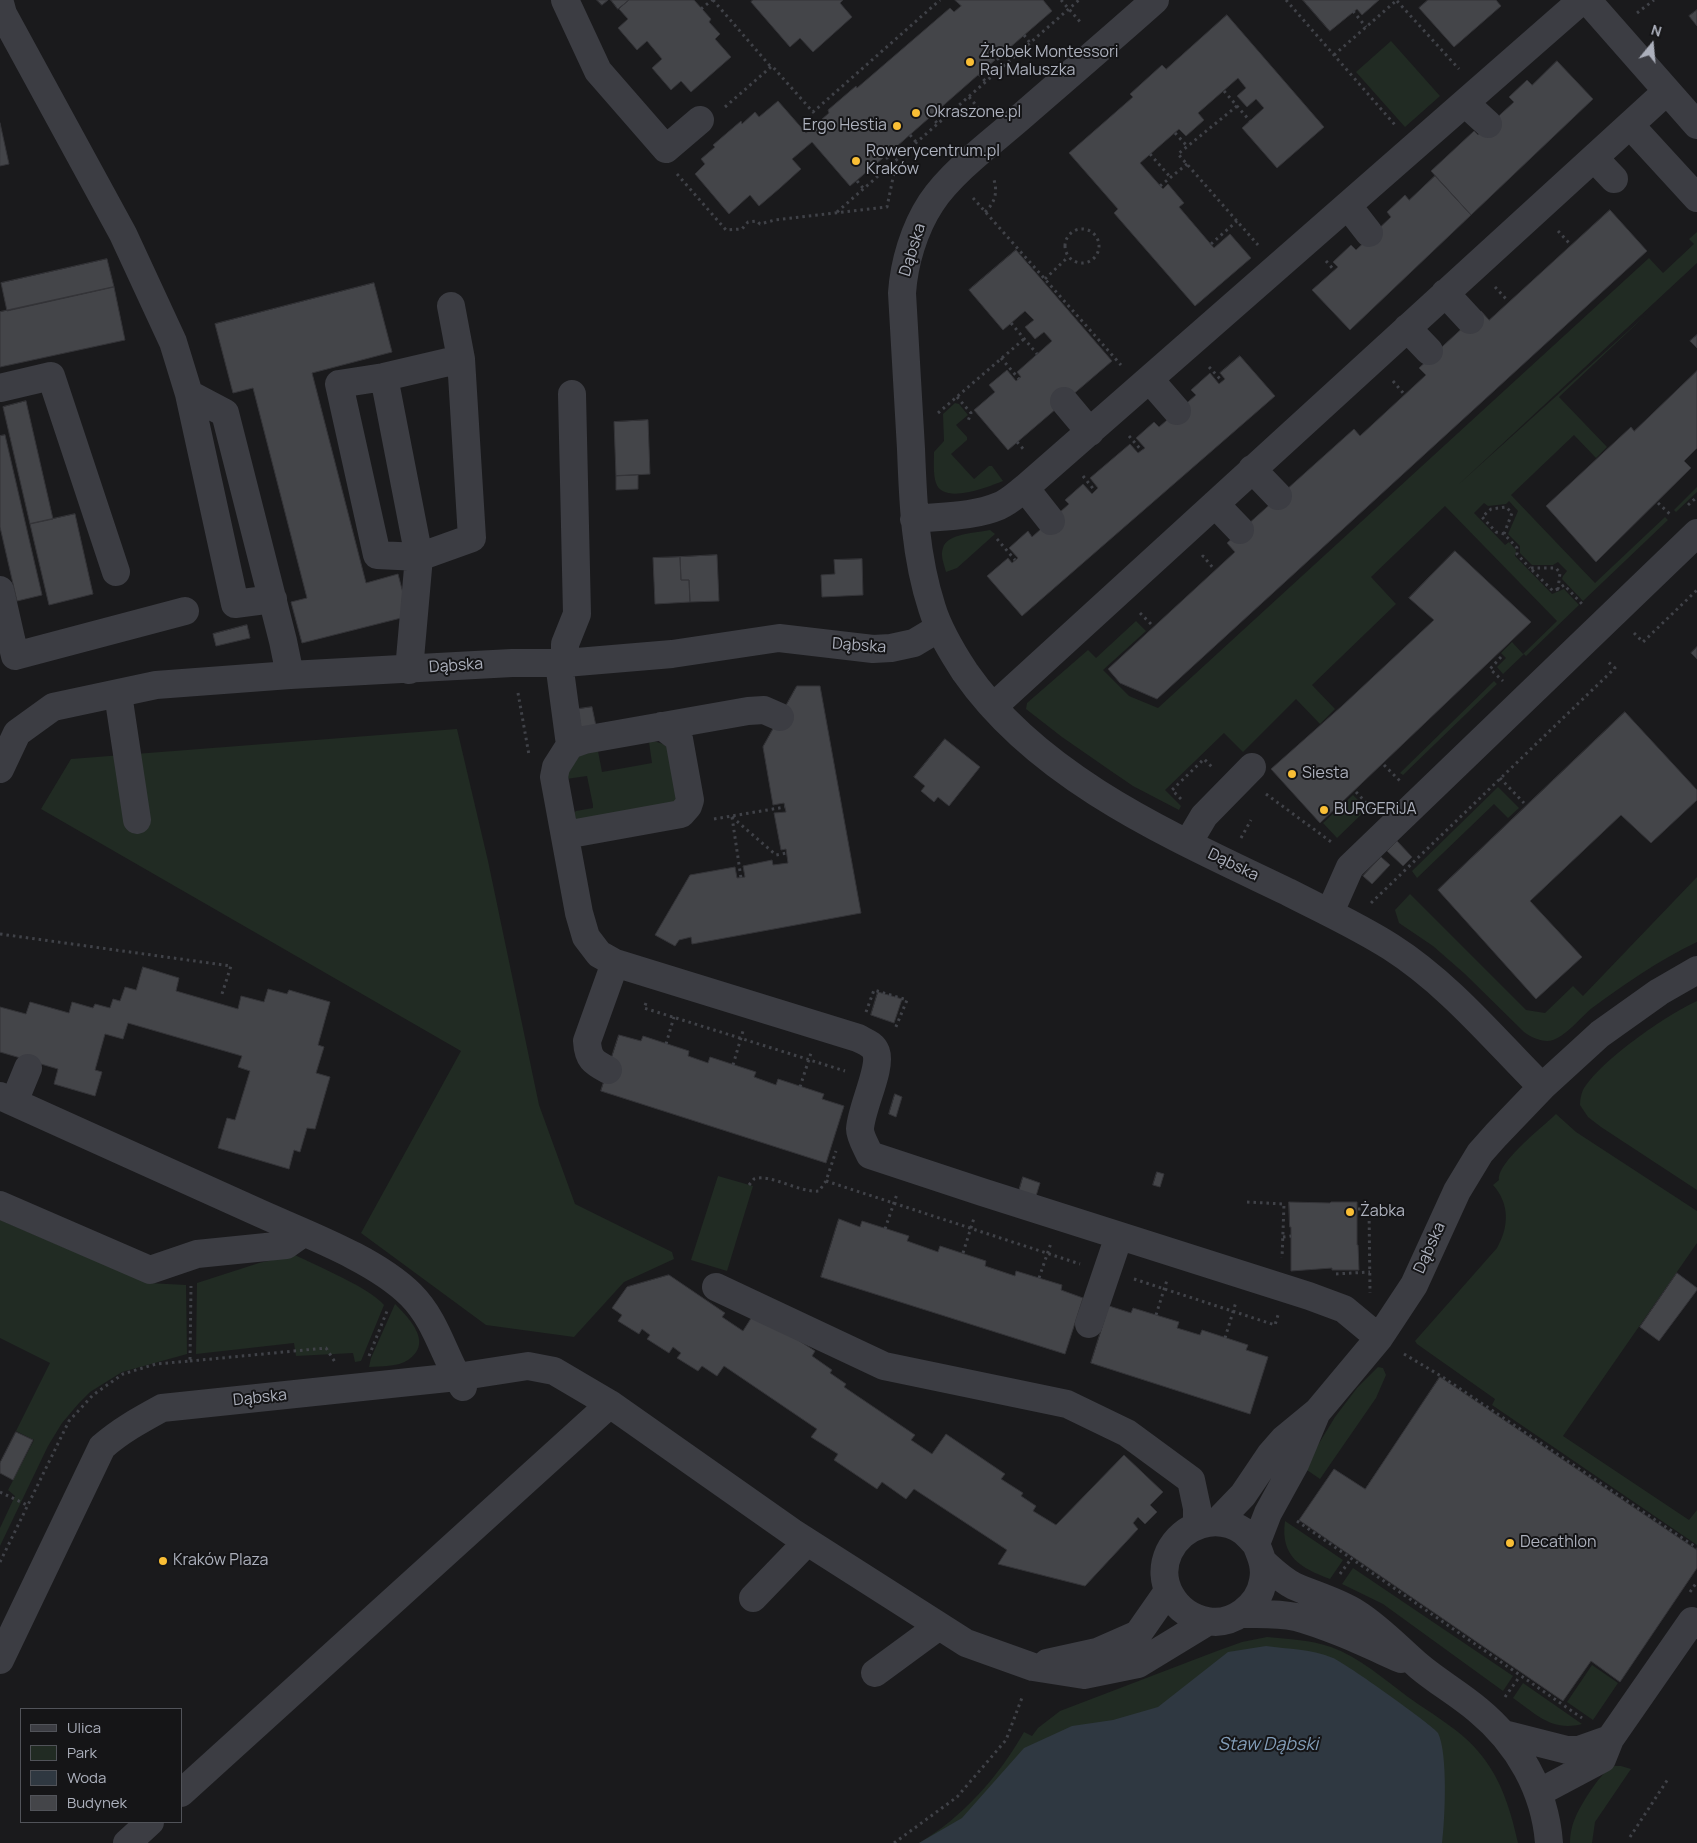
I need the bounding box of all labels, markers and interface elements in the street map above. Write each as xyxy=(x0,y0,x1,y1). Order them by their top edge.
north arrow xyxy=(1627,20,1677,70)
text: N xyxy=(1649,20,1664,41)
place label: Żłobek Montessori Raj Maluszka xyxy=(980,43,1119,81)
marker: Żłobek Montessori Raj Maluszka xyxy=(964,56,976,68)
place label: Okraszone.pl xyxy=(926,103,1021,123)
marker: Okraszone.pl xyxy=(910,107,922,119)
place label: Ergo Hestia xyxy=(803,116,887,136)
marker: Ergo Hestia xyxy=(891,120,903,132)
place label: Rowerycentrum.pl Kraków xyxy=(866,142,1000,180)
marker: Rowerycentrum.pl Kraków xyxy=(850,155,862,167)
street label: Dąbska xyxy=(896,221,930,279)
street label: Dąbska xyxy=(831,635,887,657)
street label: Dąbska xyxy=(428,655,484,677)
place label: Siesta xyxy=(1302,764,1349,784)
marker: Siesta xyxy=(1286,768,1298,780)
place label: BURGERiJA xyxy=(1334,800,1417,820)
marker: BURGERiJA xyxy=(1318,804,1330,816)
street label: Dąbska xyxy=(1204,844,1262,886)
place label: Żabka xyxy=(1360,1202,1405,1222)
marker: Żabka xyxy=(1344,1206,1356,1218)
street label: Dąbska xyxy=(1410,1219,1450,1277)
street label: Dąbska xyxy=(232,1386,288,1410)
place label: Decathlon xyxy=(1520,1533,1596,1553)
marker: Decathlon xyxy=(1504,1537,1516,1549)
place label: Kraków Plaza xyxy=(173,1551,268,1571)
marker: Kraków Plaza xyxy=(157,1555,169,1567)
legend xyxy=(20,1708,182,1823)
text: Ulica xyxy=(67,1717,101,1738)
water label: Staw Dąbski xyxy=(1218,1734,1318,1756)
text: Park xyxy=(67,1742,97,1763)
text: Woda xyxy=(67,1767,106,1788)
text: Budynek xyxy=(67,1792,127,1813)

